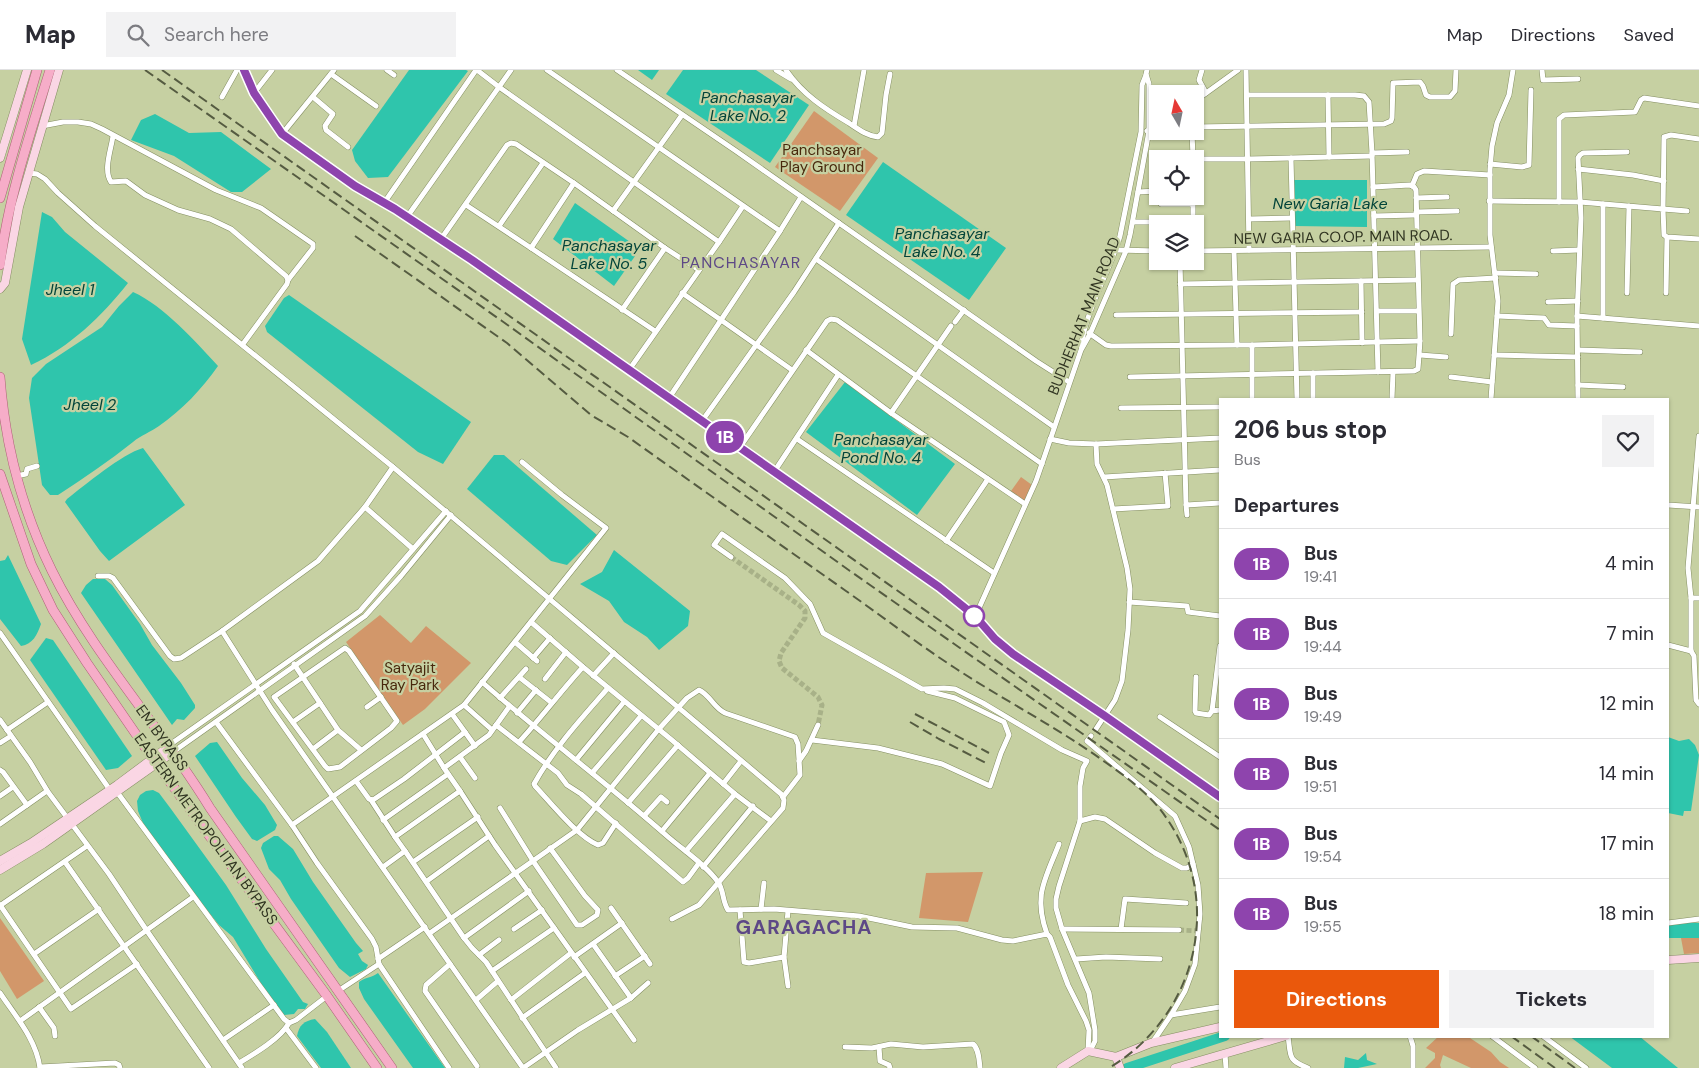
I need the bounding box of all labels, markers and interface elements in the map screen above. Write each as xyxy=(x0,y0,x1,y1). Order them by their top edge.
search box xyxy=(106,12,456,57)
text: Map xyxy=(25,19,76,50)
icon: search xyxy=(124,21,152,49)
text: Search here xyxy=(164,22,269,47)
text: Map xyxy=(1447,23,1483,47)
text: Directions xyxy=(1511,23,1596,47)
text: Saved xyxy=(1624,23,1674,47)
north arrow xyxy=(1149,85,1204,140)
map controls xyxy=(1149,85,1204,270)
water label: Panchasayar Lake No. 2 xyxy=(701,87,796,126)
park label: Panchsayar Play Ground xyxy=(780,140,864,177)
button: locate xyxy=(1149,150,1204,205)
water label: New Garia Lake xyxy=(1272,193,1388,214)
button: layers xyxy=(1149,215,1204,270)
water label: Panchasayar Lake No. 4 xyxy=(895,223,990,262)
street label: NEW GARIA CO.OP. MAIN ROAD. xyxy=(1233,225,1453,249)
street label: BUDHERHAT MAIN ROAD xyxy=(1043,234,1125,398)
water label: Panchasayar Lake No. 5 xyxy=(562,235,657,274)
district label: PANCHASAYAR xyxy=(681,252,801,273)
water label: Jheel 1 xyxy=(46,279,95,300)
water label: Jheel 2 xyxy=(64,394,116,415)
text: 206 bus stop xyxy=(1234,414,1387,445)
button: heart xyxy=(1602,415,1654,467)
line badge: 1B xyxy=(702,421,748,453)
text: 1B xyxy=(716,425,734,449)
water label: Panchasayar Pond No. 4 xyxy=(834,429,929,468)
text: Bus xyxy=(1234,449,1261,470)
text: Departures xyxy=(1234,493,1339,518)
text: Bus xyxy=(1304,541,1338,566)
text: 4 min xyxy=(1605,551,1654,576)
text: 1B xyxy=(1252,552,1271,576)
text: 19:41 xyxy=(1304,566,1337,587)
unlabelled marker xyxy=(963,605,985,627)
text: Bus xyxy=(1304,611,1338,636)
text: 7 min xyxy=(1606,621,1654,646)
text: 1B xyxy=(1252,622,1271,646)
text: 19:44 xyxy=(1304,636,1342,657)
park label: Satyajit Ray Park xyxy=(381,658,440,695)
text: Bus xyxy=(1304,681,1338,706)
text: 12 min xyxy=(1600,691,1654,716)
text: 1B xyxy=(1252,692,1271,716)
street label: EM BYPASS xyxy=(131,701,193,775)
text: 19:49 xyxy=(1304,706,1342,727)
street label: EASTERN METROPOLITAN BYPASS xyxy=(130,729,283,929)
text: Bus xyxy=(1304,751,1338,776)
text: 14 min xyxy=(1599,761,1654,786)
text: 1B xyxy=(1252,762,1271,786)
text: 19:51 xyxy=(1304,776,1337,797)
text: Bus xyxy=(1304,821,1338,846)
text: 17 min xyxy=(1600,831,1654,856)
text: 1B xyxy=(1252,832,1271,856)
text: 19:54 xyxy=(1304,846,1342,867)
text: Bus xyxy=(1304,891,1338,916)
text: 18 min xyxy=(1599,901,1654,926)
text: 1B xyxy=(1252,902,1271,926)
district label: GARAGACHA xyxy=(736,914,872,940)
text: 19:55 xyxy=(1304,916,1342,937)
button: Directions xyxy=(1234,970,1439,1028)
button: Tickets xyxy=(1449,970,1654,1028)

